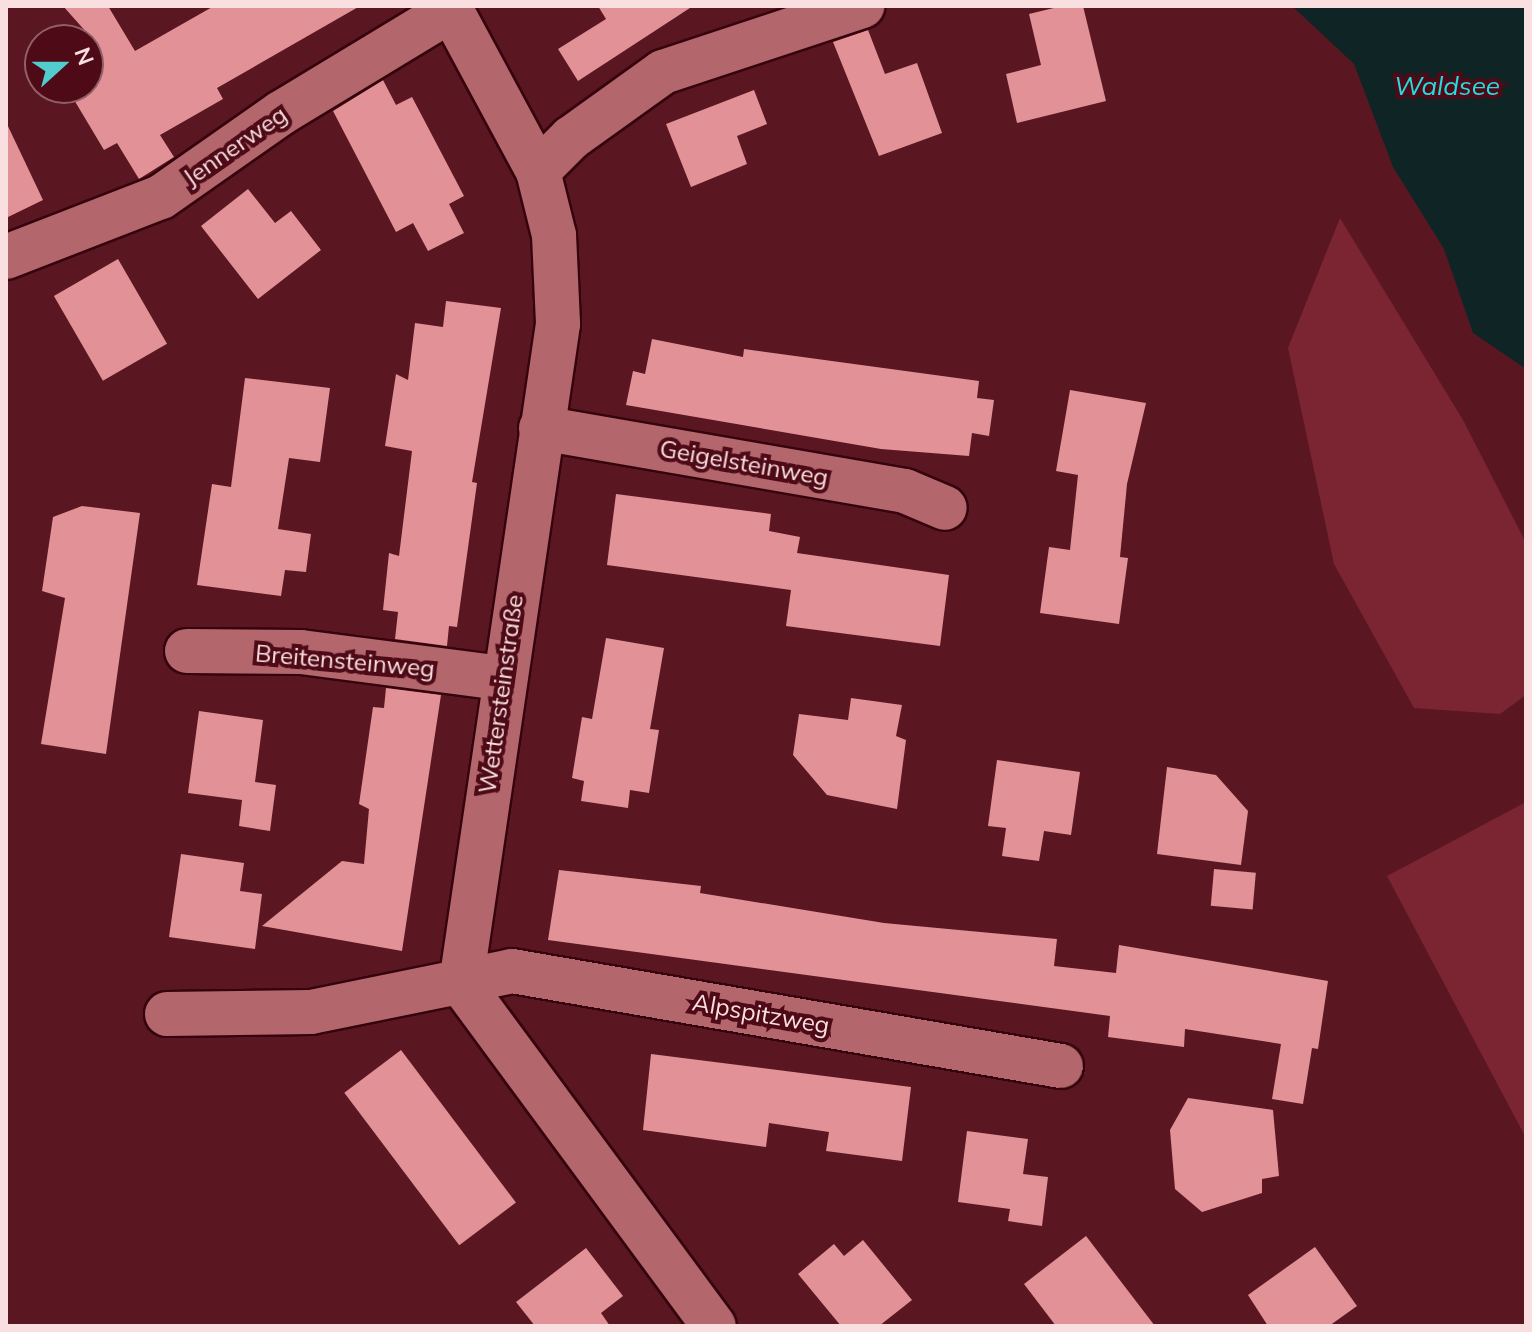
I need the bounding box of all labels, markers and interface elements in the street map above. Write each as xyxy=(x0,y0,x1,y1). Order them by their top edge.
north arrow xyxy=(24,24,104,104)
text: N xyxy=(68,43,101,69)
water label: Waldsee xyxy=(1394,70,1500,102)
street label: Jennerweg xyxy=(178,100,292,192)
street label: Geigelsteinweg xyxy=(658,434,830,492)
street label: Wettersteinstraße xyxy=(473,593,529,795)
street label: Breitensteinweg xyxy=(254,639,436,683)
street label: Alpspitzweg xyxy=(690,988,832,1040)

